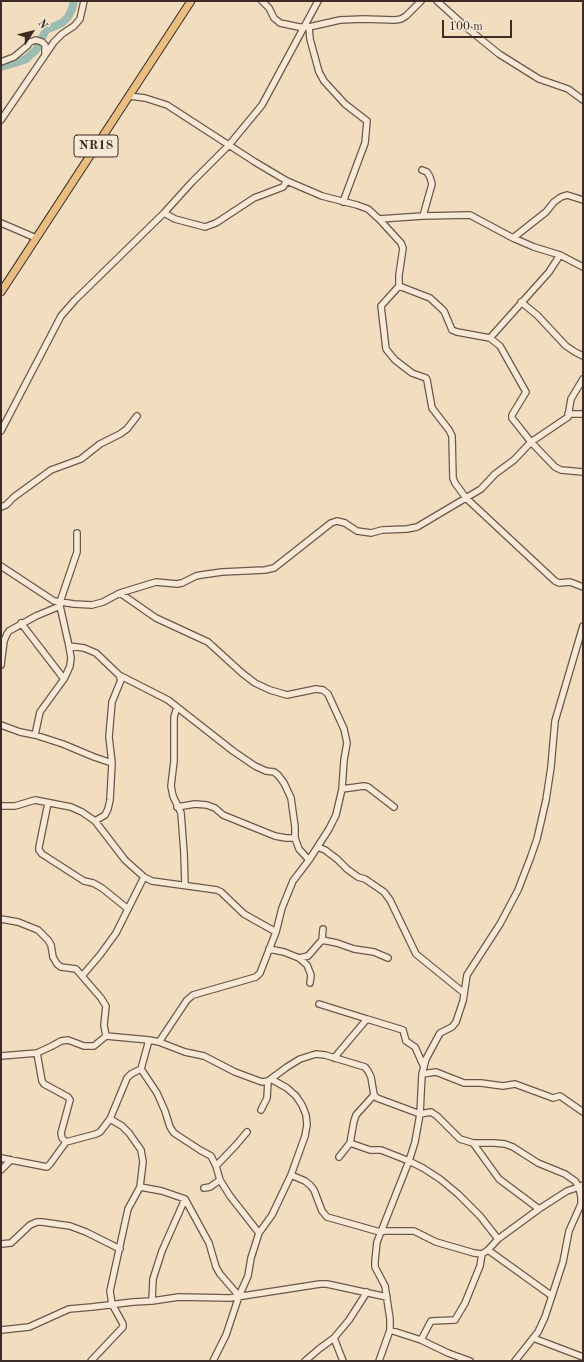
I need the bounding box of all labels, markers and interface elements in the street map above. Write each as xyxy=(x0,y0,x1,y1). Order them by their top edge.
north arrow xyxy=(12,12,52,52)
scale bar xyxy=(444,12,514,38)
text: N xyxy=(35,18,49,31)
text: 100 m xyxy=(449,21,483,33)
road number: NR18 xyxy=(74,135,118,157)

